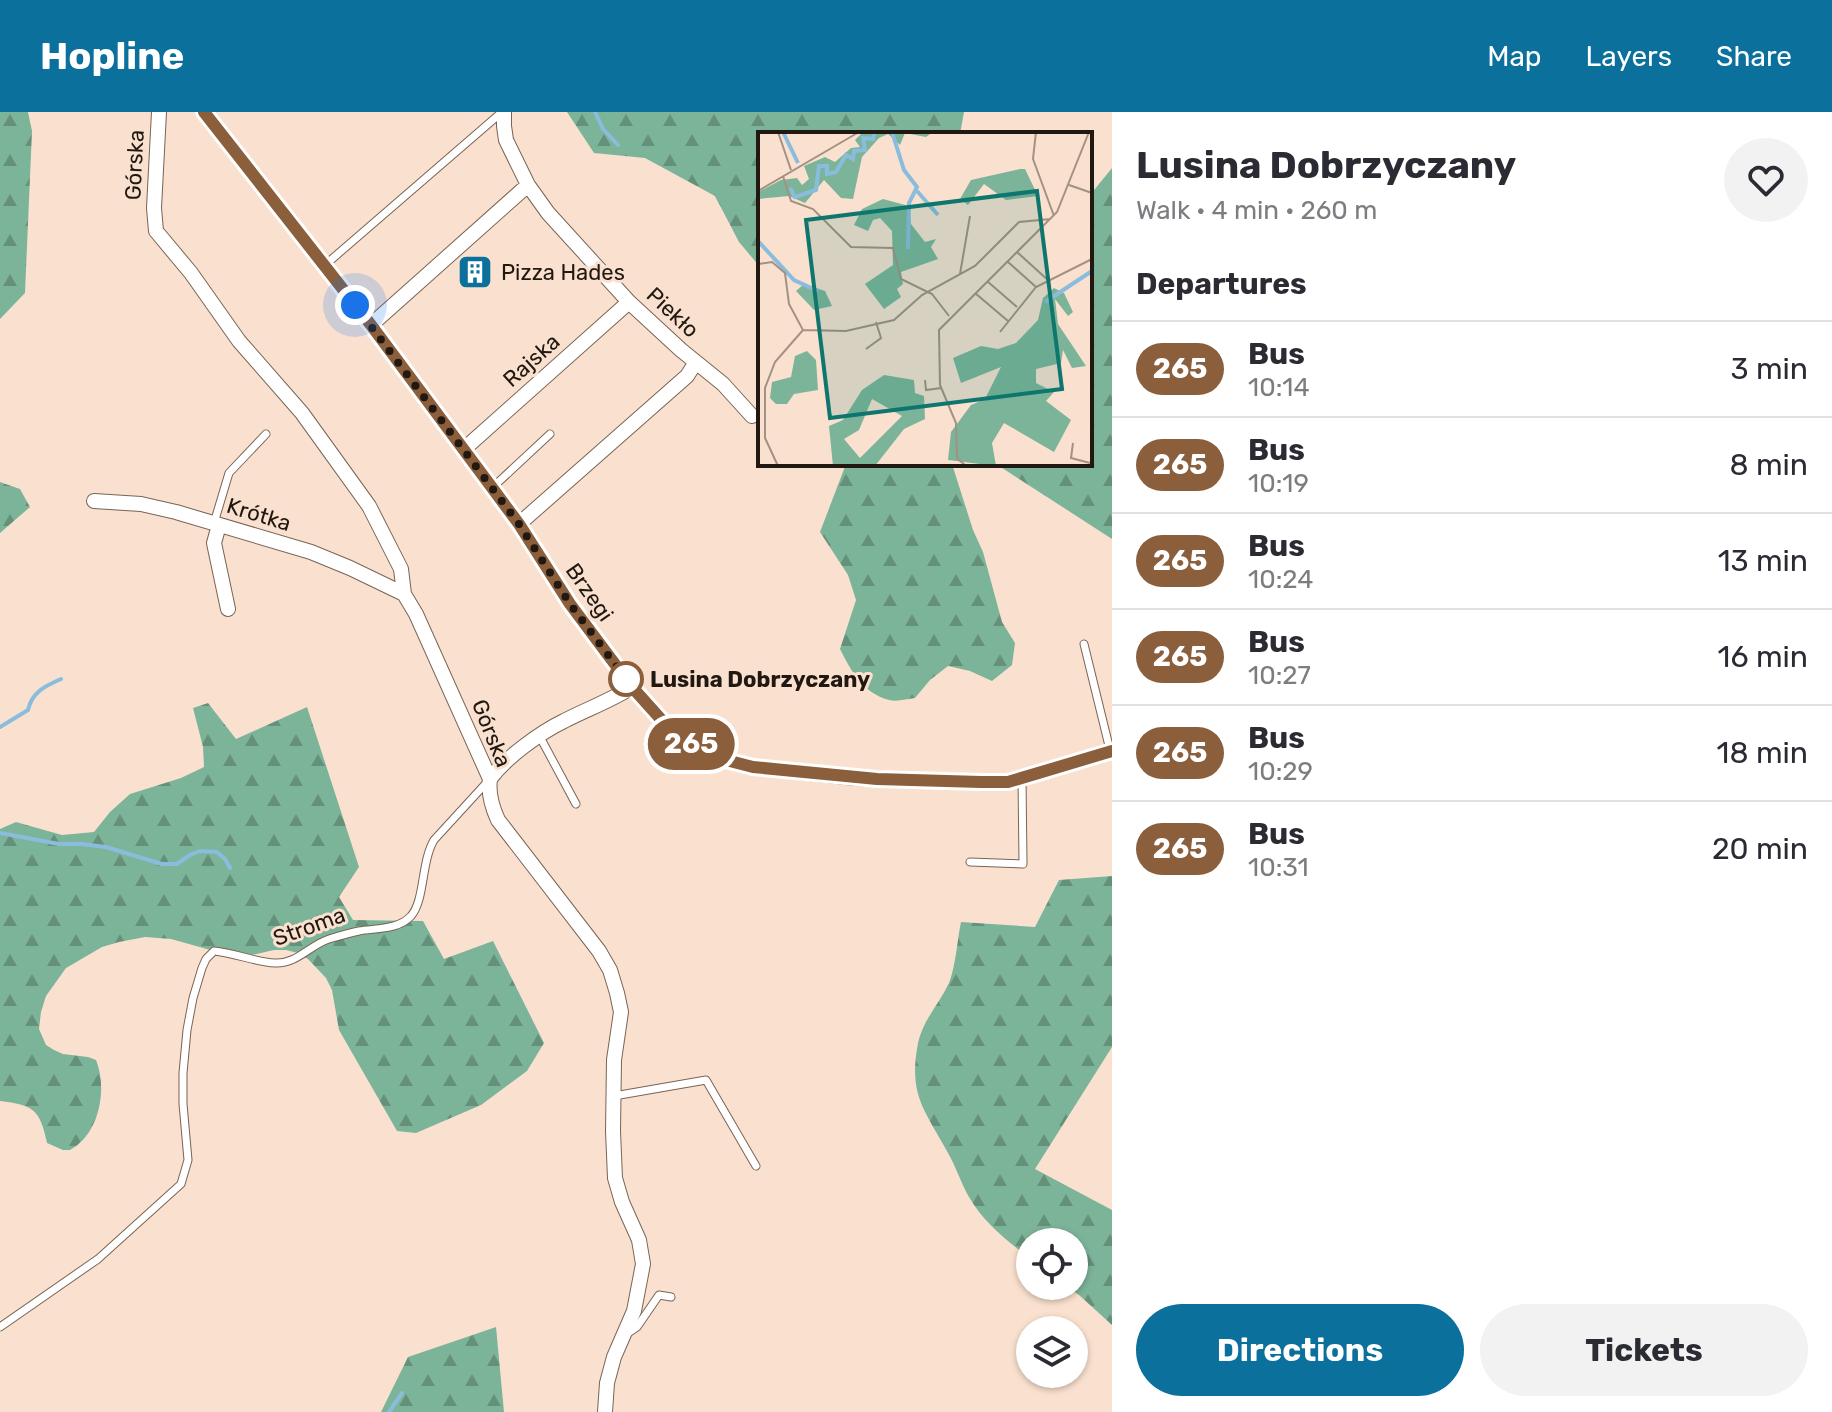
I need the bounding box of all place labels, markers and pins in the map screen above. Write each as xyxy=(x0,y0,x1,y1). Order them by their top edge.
building icon: Pizza Hades xyxy=(456,253,494,291)
place label: Pizza Hades xyxy=(501,259,625,286)
marker: Lusina Dobrzyczany xyxy=(609,662,643,696)
place label: Lusina Dobrzyczany xyxy=(650,666,870,693)

